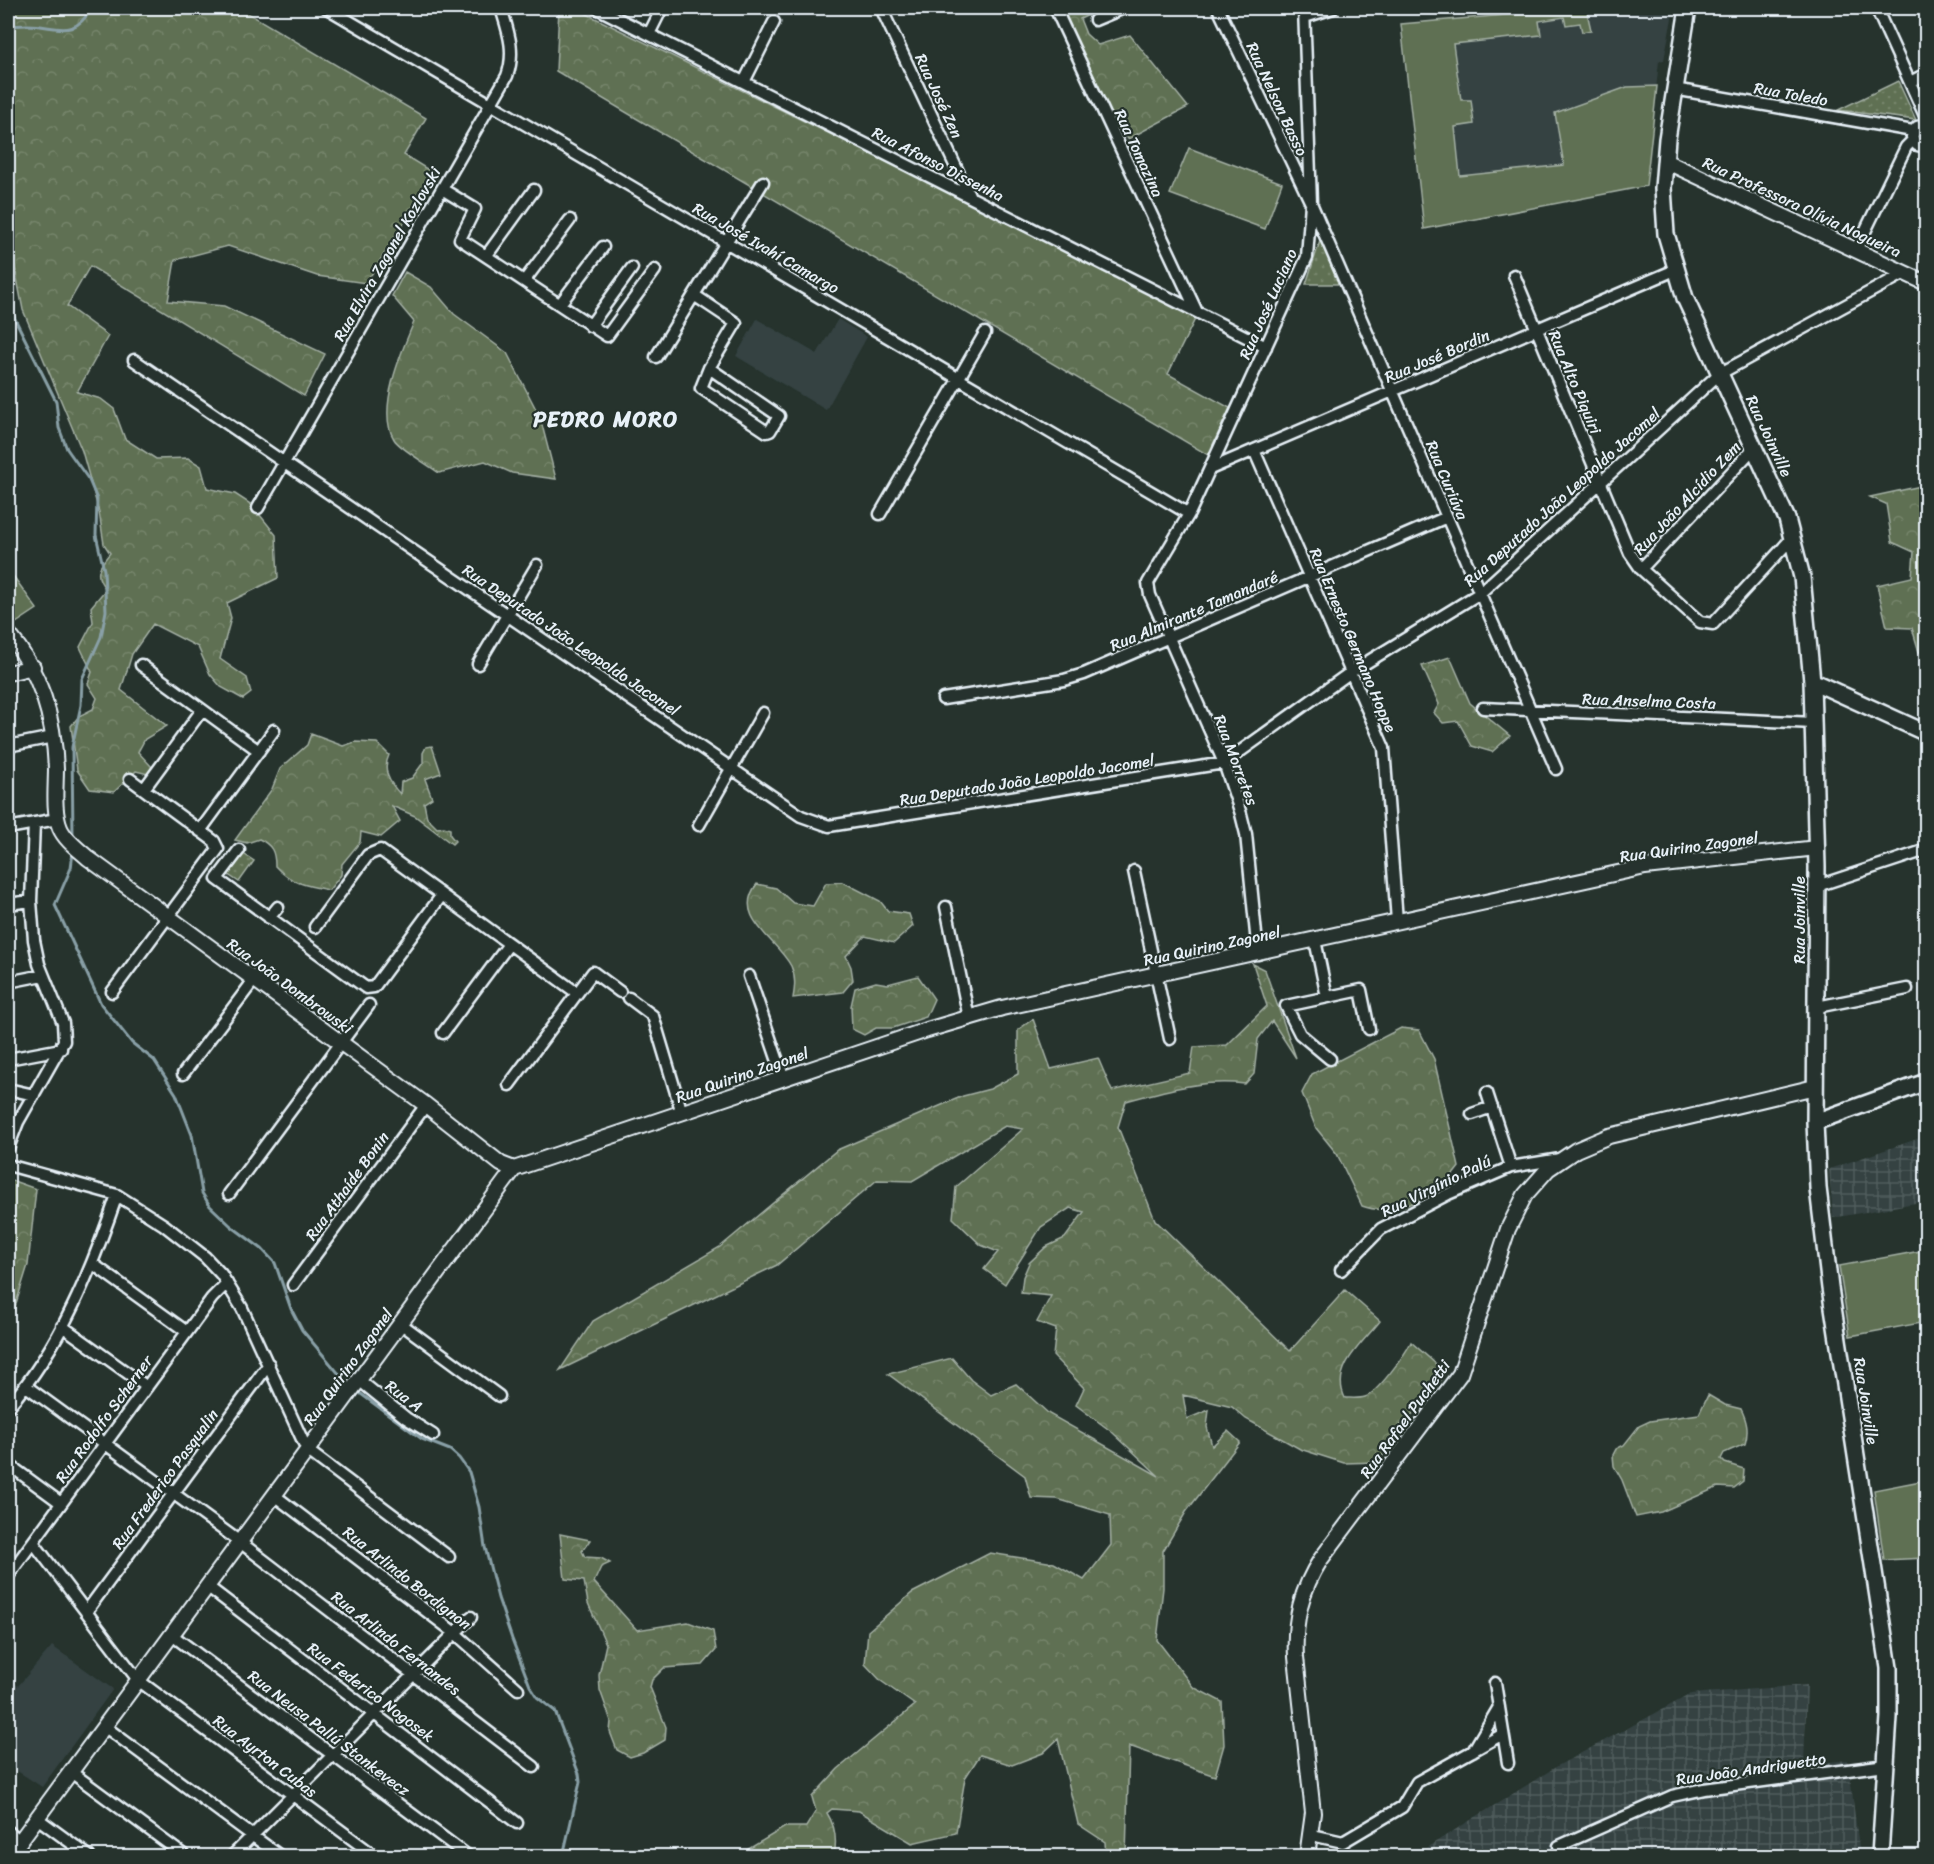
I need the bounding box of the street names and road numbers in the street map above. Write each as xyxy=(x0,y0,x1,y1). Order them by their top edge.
street label: Rua Nelson Basso xyxy=(1238,37,1316,161)
street label: Rua José Zen xyxy=(907,49,972,144)
street label: Rua Toledo xyxy=(1752,73,1830,115)
street label: Rua Tomazina xyxy=(1106,104,1172,202)
street label: Rua Afonso Dissenha xyxy=(867,118,1009,210)
street label: Rua Professora Olívia Nogueira xyxy=(1698,148,1906,266)
street label: Rua Elvira Zagonel Kozlovski xyxy=(325,161,449,347)
street label: Rua José Ivahí Camargo xyxy=(687,194,845,302)
street label: Rua José Luciano xyxy=(1231,244,1305,364)
street label: Rua José Bordin xyxy=(1380,321,1495,391)
street label: Rua Alto Piquiri xyxy=(1540,325,1610,439)
street label: Rua Joinville xyxy=(1737,390,1801,482)
street label: Rua Deputado João Leopoldo Jacomel xyxy=(1457,400,1668,594)
street label: Rua João Alcídio Zem xyxy=(1626,434,1748,562)
street label: Rua Curiúva xyxy=(1417,436,1477,525)
street label: Rua Ernesto Germano Hoppe xyxy=(1301,543,1405,737)
street label: Rua Deputado João Leopoldo Jacomel xyxy=(456,556,686,724)
street label: Rua Almirante Tamandaré xyxy=(1105,562,1283,660)
street label: Rua Anselmo Costa xyxy=(1582,684,1716,718)
street label: Rua Morretes xyxy=(1205,710,1267,810)
street label: Rua Deputado João Leopoldo Jacomel xyxy=(898,745,1157,814)
street label: Rua Quirino Zagonel xyxy=(1618,823,1760,871)
street label: Rua Joinville xyxy=(1785,876,1814,964)
street label: Rua Quirino Zagonel xyxy=(1141,917,1284,975)
street label: Rua João Dombrowski xyxy=(221,930,360,1042)
street label: Rua Quirino Zagonel xyxy=(671,1038,813,1111)
street label: Rua Athaíde Bonin xyxy=(297,1125,397,1247)
street label: Rua Virgínio Palú xyxy=(1376,1147,1497,1225)
street label: Rua Quirino Zagonel xyxy=(295,1302,401,1432)
street label: Rua Rodolfo Scherner xyxy=(47,1348,161,1489)
street label: Rua Rafael Puchetti xyxy=(1352,1353,1458,1484)
street label: Rua Joinville xyxy=(1845,1355,1887,1447)
street label: Rua A xyxy=(379,1372,429,1420)
street label: Rua Frederico Pasqualin xyxy=(104,1402,226,1556)
street label: Rua Arlindo Bordignon xyxy=(336,1518,478,1638)
street label: Rua Arlindo Fernandes xyxy=(325,1583,468,1703)
street label: Rua Federico Nogosek xyxy=(301,1634,441,1750)
street label: Rua Neusa Pallú Stankevecz xyxy=(241,1662,417,1804)
street label: Rua Ayrton Cubas xyxy=(206,1707,324,1805)
street label: Rua João Andriguetto xyxy=(1674,1744,1828,1794)

